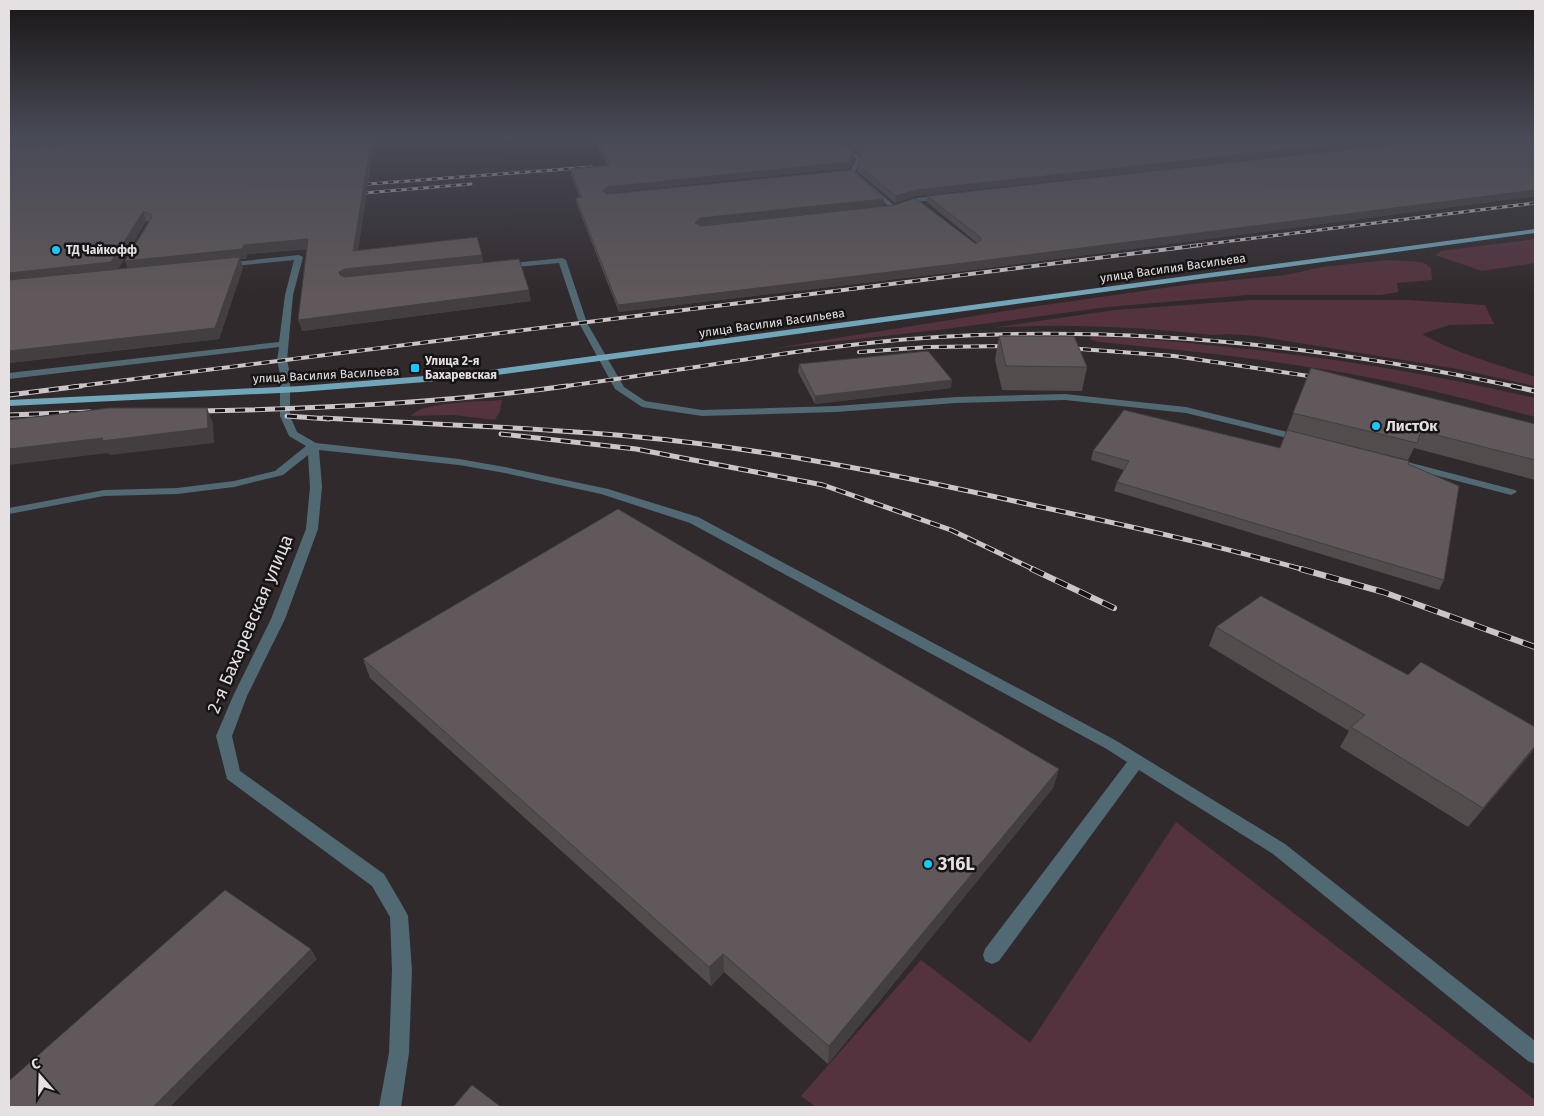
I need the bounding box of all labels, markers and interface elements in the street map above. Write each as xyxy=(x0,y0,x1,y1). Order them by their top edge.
place label: ТД Чайкофф xyxy=(66,243,137,257)
marker: ТД Чайкофф xyxy=(50,244,62,256)
street label: улица Василия Васильева xyxy=(1099,251,1247,285)
street label: улица Василия Васильева xyxy=(698,306,846,340)
place label: Улица 2-я Бахаревская xyxy=(424,354,497,382)
marker: Улица 2-я Бахаревская xyxy=(409,362,421,374)
street label: улица Василия Васильева xyxy=(252,364,400,386)
place label: ЛистОк xyxy=(1386,417,1438,435)
marker: ЛистОк xyxy=(1370,420,1382,432)
street label: 2-я Бахаревская улица xyxy=(202,531,298,717)
place label: 316L xyxy=(937,853,975,875)
marker: 316L xyxy=(922,858,934,870)
north arrow xyxy=(15,1051,65,1101)
text: С xyxy=(29,1055,42,1074)

